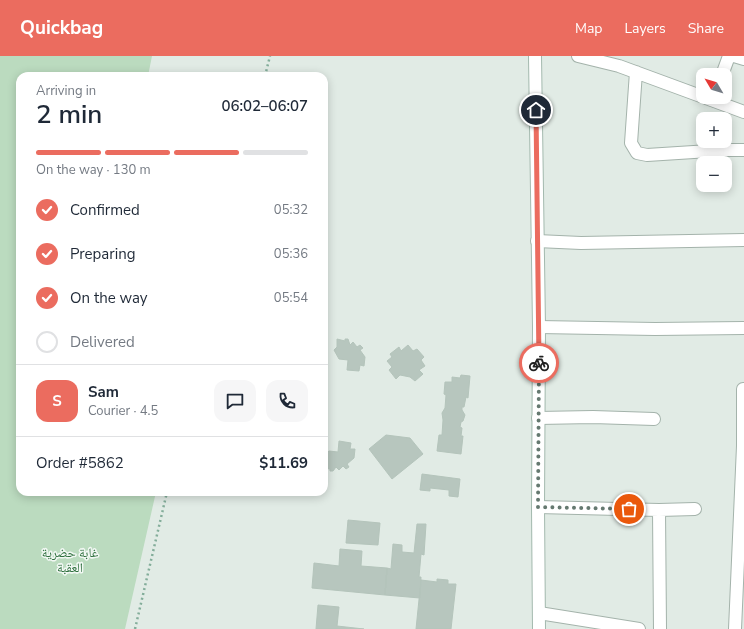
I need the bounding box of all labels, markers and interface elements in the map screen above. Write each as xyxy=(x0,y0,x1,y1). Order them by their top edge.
text: Quickbag xyxy=(20,15,103,41)
text: Map xyxy=(575,19,602,38)
text: Layers xyxy=(624,19,666,38)
text: Share xyxy=(688,19,724,38)
north arrow xyxy=(696,68,732,104)
map controls xyxy=(696,68,732,192)
text: Arriving in xyxy=(36,82,96,100)
pin xyxy=(519,93,553,127)
text: 06:02–06:07 xyxy=(221,96,308,116)
text: 2 min xyxy=(36,97,102,132)
icon: home xyxy=(525,99,547,121)
button: + xyxy=(696,112,732,148)
button: − xyxy=(696,156,732,192)
text: On the way · 130 m xyxy=(36,161,151,179)
icon: check xyxy=(36,199,58,221)
text: Confirmed xyxy=(70,200,140,220)
text: 05:32 xyxy=(274,201,308,219)
icon: check xyxy=(36,243,58,265)
text: Preparing xyxy=(70,244,135,264)
text: 05:36 xyxy=(274,245,308,263)
icon: check xyxy=(36,287,58,309)
text: On the way xyxy=(70,288,148,308)
text: 05:54 xyxy=(274,289,308,307)
text: Delivered xyxy=(70,332,135,352)
courier xyxy=(519,343,559,383)
icon: bike xyxy=(528,352,550,374)
button: chat xyxy=(214,380,256,422)
button: phone xyxy=(266,380,308,422)
text: Sam xyxy=(88,382,119,402)
text: S xyxy=(52,391,62,411)
text: Courier · 4.5 xyxy=(88,402,158,420)
text: Order #5862 xyxy=(36,453,124,473)
text: $11.69 xyxy=(259,453,308,473)
pin xyxy=(612,492,646,526)
icon: bag xyxy=(618,498,640,520)
park label: غابة حضرية العقبة xyxy=(42,544,99,577)

